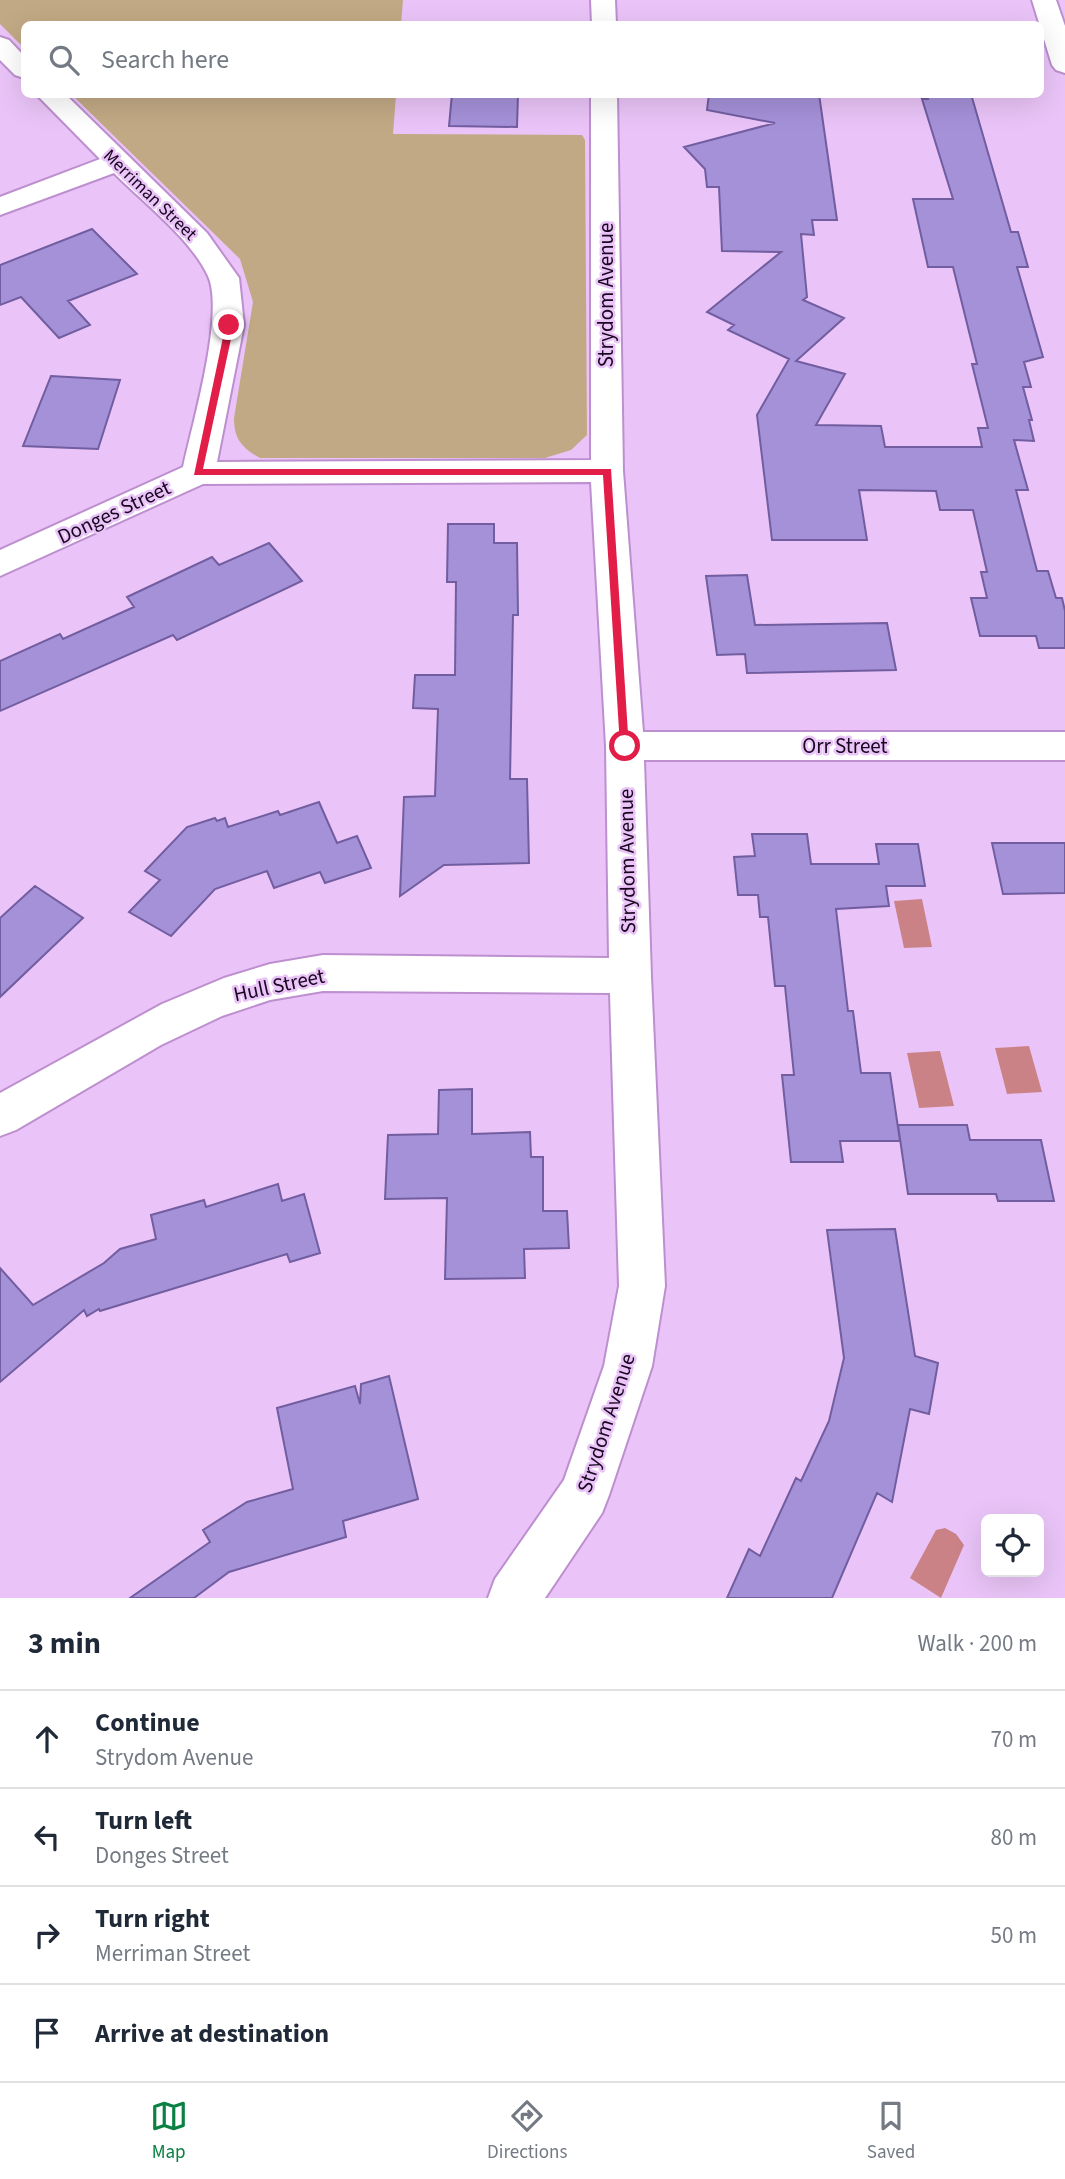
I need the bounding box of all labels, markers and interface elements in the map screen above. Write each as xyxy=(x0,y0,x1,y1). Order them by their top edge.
search box xyxy=(21,21,1044,98)
icon: search xyxy=(45,41,83,79)
text: Search here xyxy=(101,41,229,78)
street label: Merriman Street xyxy=(98,144,202,246)
street label: Strydom Avenue xyxy=(591,223,621,367)
route end xyxy=(213,309,244,340)
street label: Donges Street xyxy=(52,473,176,551)
route start xyxy=(609,730,640,761)
street label: Orr Street xyxy=(802,731,888,761)
street label: Strydom Avenue xyxy=(611,788,643,934)
street label: Hull Street xyxy=(231,961,327,1009)
street label: Strydom Avenue xyxy=(569,1350,643,1496)
map controls xyxy=(981,1514,1044,1577)
button: locate xyxy=(981,1514,1044,1577)
text: 3 min xyxy=(28,1622,101,1665)
text: Walk · 200 m xyxy=(918,1627,1037,1660)
text: Continue xyxy=(95,1704,200,1741)
icon: ahead xyxy=(28,1720,66,1758)
text: 70 m xyxy=(990,1723,1037,1756)
text: Strydom Avenue xyxy=(95,1741,254,1774)
text: Turn left xyxy=(95,1802,192,1839)
icon: left xyxy=(28,1818,66,1856)
text: 80 m xyxy=(990,1821,1037,1854)
text: Donges Street xyxy=(95,1839,229,1872)
text: Turn right xyxy=(95,1900,210,1937)
icon: right xyxy=(28,1916,66,1954)
text: 50 m xyxy=(990,1919,1037,1952)
text: Merriman Street xyxy=(95,1937,250,1970)
icon: arrive xyxy=(28,2014,66,2052)
text: Arrive at destination xyxy=(95,2015,329,2052)
tab: Map xyxy=(150,2097,188,2166)
tab: Directions xyxy=(487,2097,567,2166)
tab: Saved xyxy=(867,2097,915,2166)

